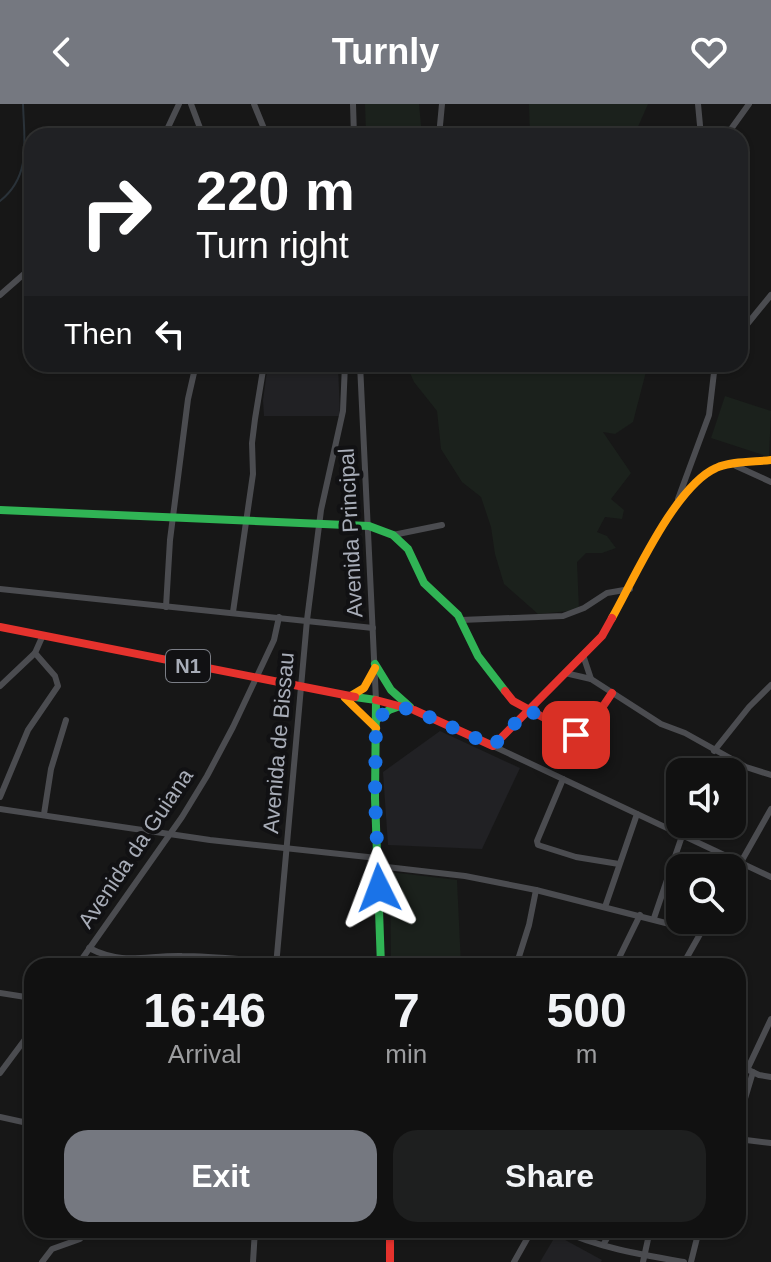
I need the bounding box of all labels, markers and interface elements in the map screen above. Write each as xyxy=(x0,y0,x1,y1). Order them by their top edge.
icon: back xyxy=(40,30,84,74)
icon: heart xyxy=(687,30,731,74)
text: Turnly xyxy=(332,31,439,72)
text: 220 m xyxy=(196,159,355,222)
icon: right xyxy=(64,160,168,264)
text: Turn right xyxy=(196,225,349,266)
icon: left xyxy=(148,312,192,356)
text: Then xyxy=(64,317,132,350)
street label: Avenida Principal xyxy=(334,448,367,618)
road number: N1 xyxy=(166,650,210,682)
street label: Avenida de Bissau xyxy=(258,651,299,835)
pin xyxy=(542,701,610,769)
icon: arrive xyxy=(554,713,598,757)
map controls xyxy=(666,758,746,934)
button: sound xyxy=(666,758,746,838)
street label: Avenida da Guiana xyxy=(73,763,198,933)
position arrow xyxy=(337,846,421,930)
button: search xyxy=(666,854,746,934)
text: 16:46 xyxy=(143,984,266,1037)
text: 7 xyxy=(393,984,420,1037)
text: 500 xyxy=(547,984,627,1037)
text: Arrival xyxy=(168,1039,242,1069)
text: min xyxy=(385,1039,427,1069)
text: m xyxy=(576,1039,597,1069)
button: Exit xyxy=(64,1130,377,1222)
button: Share xyxy=(393,1130,706,1222)

